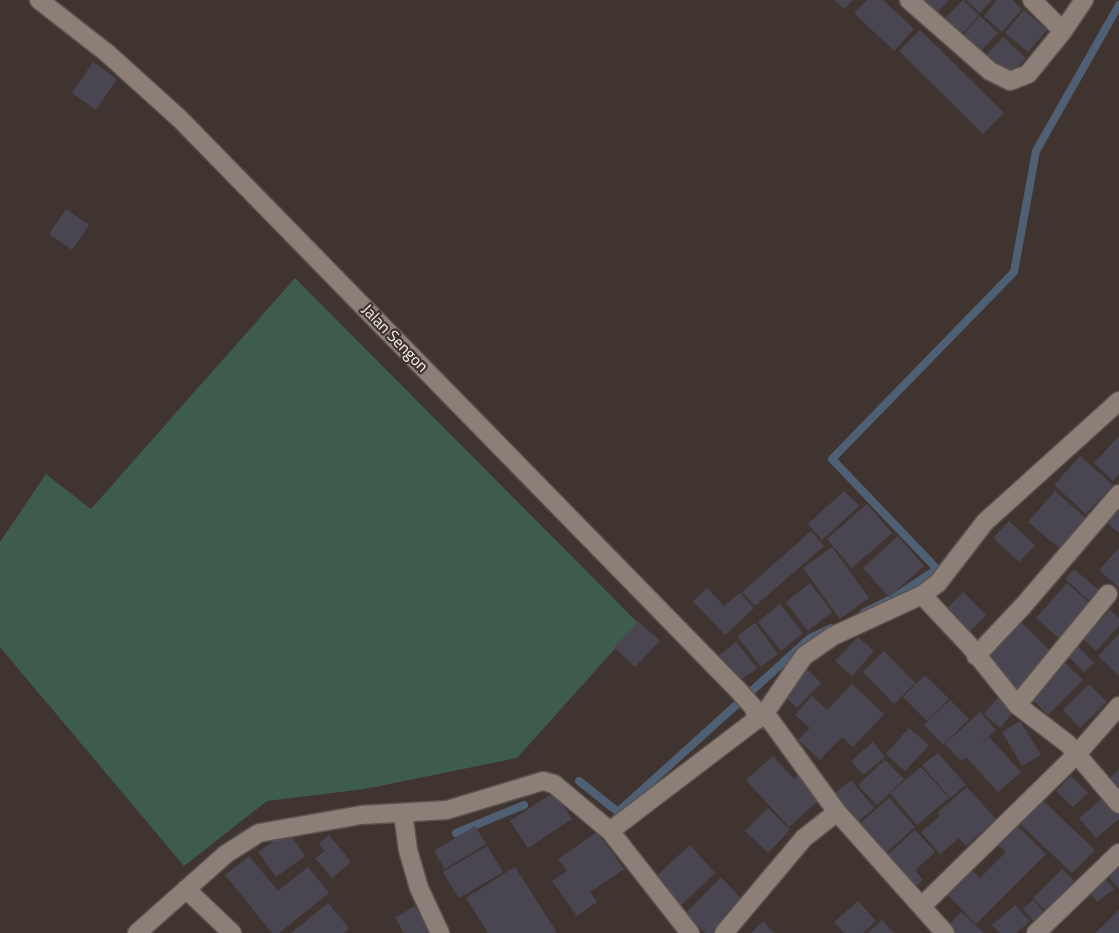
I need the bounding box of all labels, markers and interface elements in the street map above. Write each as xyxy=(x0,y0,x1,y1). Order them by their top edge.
street label: Jalan Sengon xyxy=(357,301,431,377)

